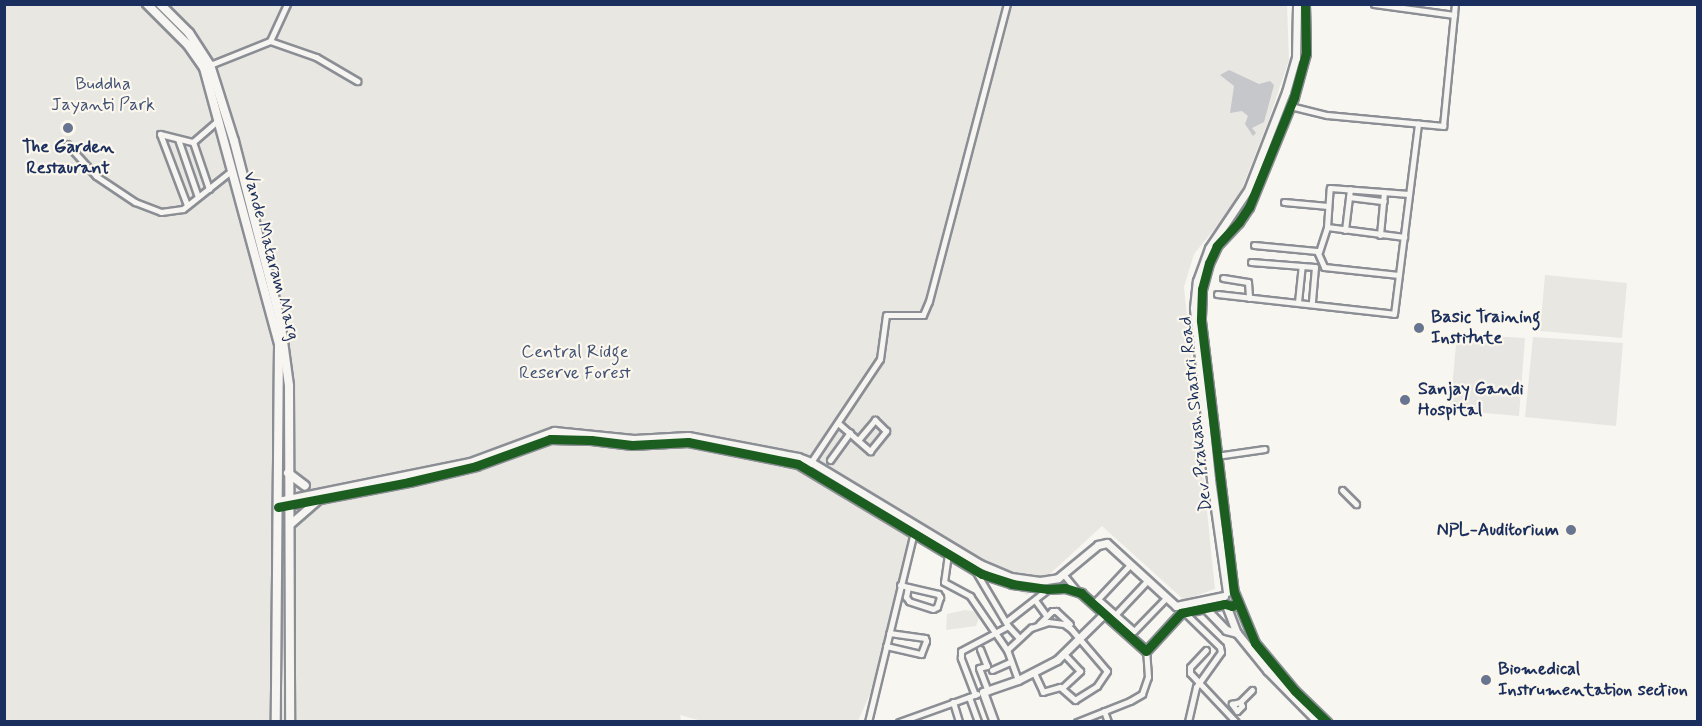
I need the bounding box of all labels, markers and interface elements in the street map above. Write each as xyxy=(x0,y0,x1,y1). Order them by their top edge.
park label: Buddha Jayanti Park xyxy=(51,74,155,116)
marker: The Garden Restaurant xyxy=(61,121,75,135)
place label: The Garden Restaurant xyxy=(25,137,111,180)
street label: Vande Mataram Marg xyxy=(238,170,304,342)
place label: Basic Training Institute xyxy=(1431,307,1541,350)
street label: Dev Prakash Shastri Road xyxy=(1175,317,1217,511)
marker: Basic Training Institute xyxy=(1412,321,1426,335)
park label: Central Ridge Reserve Forest xyxy=(520,342,630,385)
place label: Sanjay Gandi Hospital xyxy=(1418,379,1519,422)
marker: Sanjay Gandi Hospital xyxy=(1396,391,1414,409)
place label: NPL-Auditorium xyxy=(1437,519,1559,541)
marker: NPL-Auditorium xyxy=(1564,523,1578,537)
place label: Biomedical Instrumentation section xyxy=(1498,659,1688,702)
marker: Biomedical Instrumentation section xyxy=(1479,673,1493,687)

